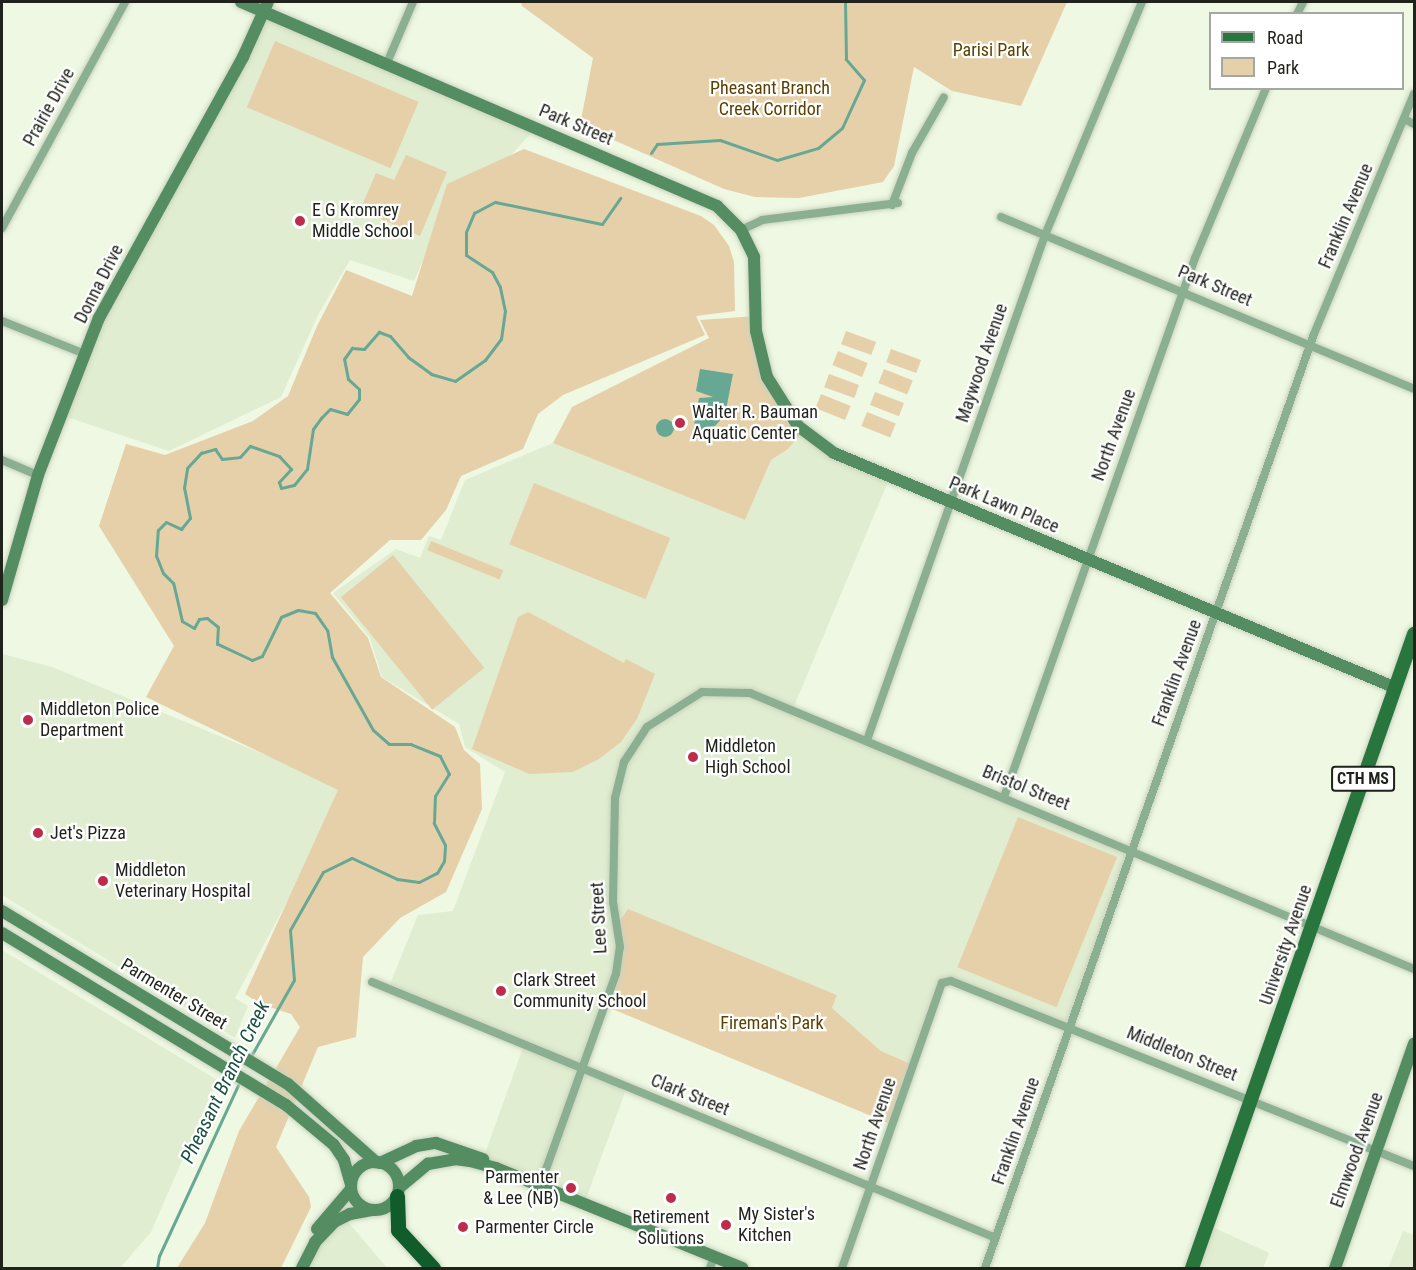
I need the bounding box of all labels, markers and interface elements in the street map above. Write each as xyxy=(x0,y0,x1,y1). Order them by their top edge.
legend xyxy=(1209,12,1404,90)
text: Road xyxy=(1267,27,1303,48)
park label: Parisi Park xyxy=(953,39,1029,61)
text: Park xyxy=(1267,57,1299,78)
street label: Prairie Drive xyxy=(19,64,79,150)
park label: Pheasant Branch Creek Corridor xyxy=(710,78,830,121)
street label: Park Street xyxy=(536,100,616,150)
street label: Franklin Avenue xyxy=(1314,160,1378,272)
place label: E G Kromrey Middle School xyxy=(312,200,413,242)
marker: E G Kromrey Middle School xyxy=(293,214,307,228)
street label: Donna Drive xyxy=(70,241,128,327)
street label: Park Street xyxy=(1175,261,1255,311)
street label: Maywood Avenue xyxy=(952,301,1012,425)
street label: North Avenue xyxy=(1087,386,1141,484)
place label: Walter R. Bauman Aquatic Center xyxy=(692,402,818,444)
marker: Walter R. Bauman Aquatic Center xyxy=(673,416,687,430)
street label: Park Lawn Place xyxy=(946,472,1062,538)
street label: Franklin Avenue xyxy=(1148,617,1206,729)
place label: Middleton Police Department xyxy=(40,699,159,742)
marker: Middleton Police Department xyxy=(21,713,35,727)
place label: Middleton High School xyxy=(705,736,791,778)
marker: Middleton High School xyxy=(686,750,700,764)
street label: Bristol Street xyxy=(979,761,1073,815)
road number: CTH MS xyxy=(1330,766,1396,792)
place label: Jet's Pizza xyxy=(50,822,126,844)
marker: Jet's Pizza xyxy=(31,826,45,840)
place label: Middleton Veterinary Hospital xyxy=(115,860,251,902)
marker: Middleton Veterinary Hospital xyxy=(96,874,110,888)
street label: Lee Street xyxy=(586,882,612,954)
street label: University Avenue xyxy=(1255,882,1317,1008)
street label: Parmenter Street xyxy=(117,954,231,1034)
place label: Clark Street Community School xyxy=(513,970,646,1012)
marker: Clark Street Community School xyxy=(494,984,508,998)
water label: Pheasant Branch Creek xyxy=(175,997,275,1167)
park label: Fireman's Park xyxy=(720,1012,824,1034)
street label: Middleton Street xyxy=(1124,1022,1240,1086)
street label: Clark Street xyxy=(648,1069,732,1121)
street label: North Avenue xyxy=(849,1075,901,1173)
street label: Franklin Avenue xyxy=(988,1075,1044,1187)
street label: Elmwood Avenue xyxy=(1326,1089,1388,1211)
place label: Parmenter & Lee (NB) xyxy=(483,1167,559,1210)
marker: Parmenter & Lee (NB) xyxy=(564,1181,578,1195)
marker: Retirement Solutions xyxy=(664,1191,678,1205)
place label: My Sister's Kitchen xyxy=(738,1204,815,1246)
place label: Retirement Solutions xyxy=(632,1207,710,1250)
place label: Parmenter Circle xyxy=(475,1216,594,1238)
marker: My Sister's Kitchen xyxy=(719,1218,733,1232)
marker: Parmenter Circle xyxy=(456,1220,470,1234)

